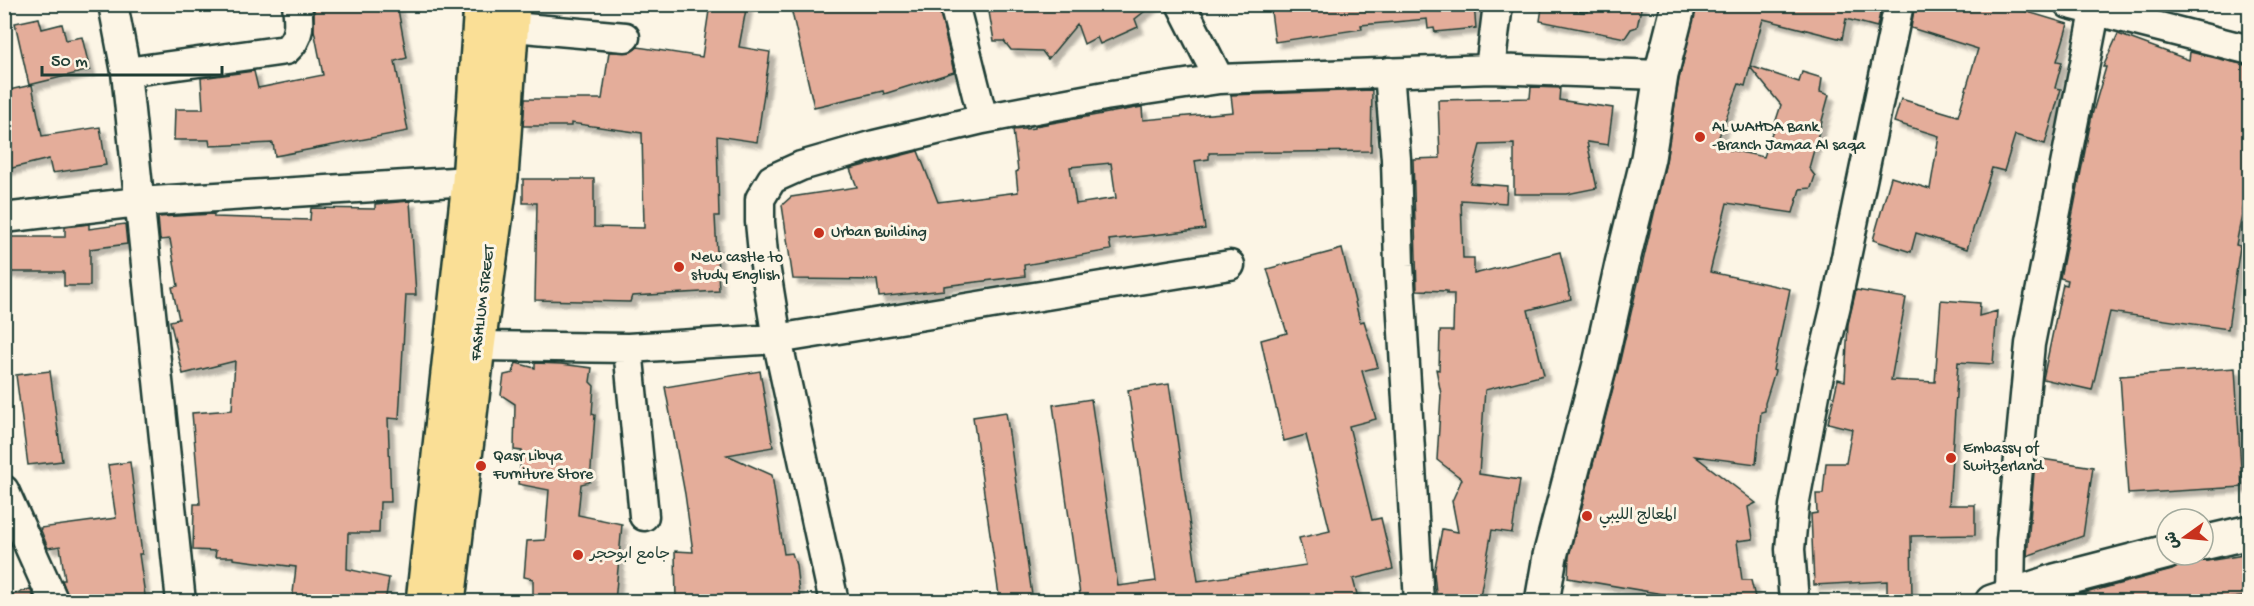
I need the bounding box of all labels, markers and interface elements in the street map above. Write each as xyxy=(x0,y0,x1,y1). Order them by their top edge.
scale bar xyxy=(42,39,222,77)
text: 50 m xyxy=(51,52,88,73)
place label: AL WAHDA Bank -Branch Jamaa Al saqa xyxy=(1712,119,1867,156)
marker: AL WAHDA Bank -Branch Jamaa Al saqa xyxy=(1693,130,1707,144)
place label: Urban Building xyxy=(831,224,927,243)
marker: Urban Building xyxy=(812,226,826,240)
street label: FASHLIUM STREET xyxy=(467,243,501,363)
place label: New castle to study English xyxy=(691,249,783,286)
marker: New castle to study English xyxy=(672,260,686,274)
place label: Embassy of Switzerland xyxy=(1963,440,2045,477)
place label: Qasr Libya Furniture Store xyxy=(492,448,594,485)
marker: Embassy of Switzerland xyxy=(1944,451,1958,465)
marker: Qasr Libya Furniture Store xyxy=(474,459,488,473)
place label: المعالج الليبي xyxy=(1599,507,1677,528)
north arrow xyxy=(2155,507,2215,567)
marker: المعالج الليبي xyxy=(1580,509,1594,523)
text: ش xyxy=(2162,529,2185,551)
place label: جامع ابوحجر xyxy=(588,546,670,565)
marker: جامع ابوحجر xyxy=(571,548,585,562)

